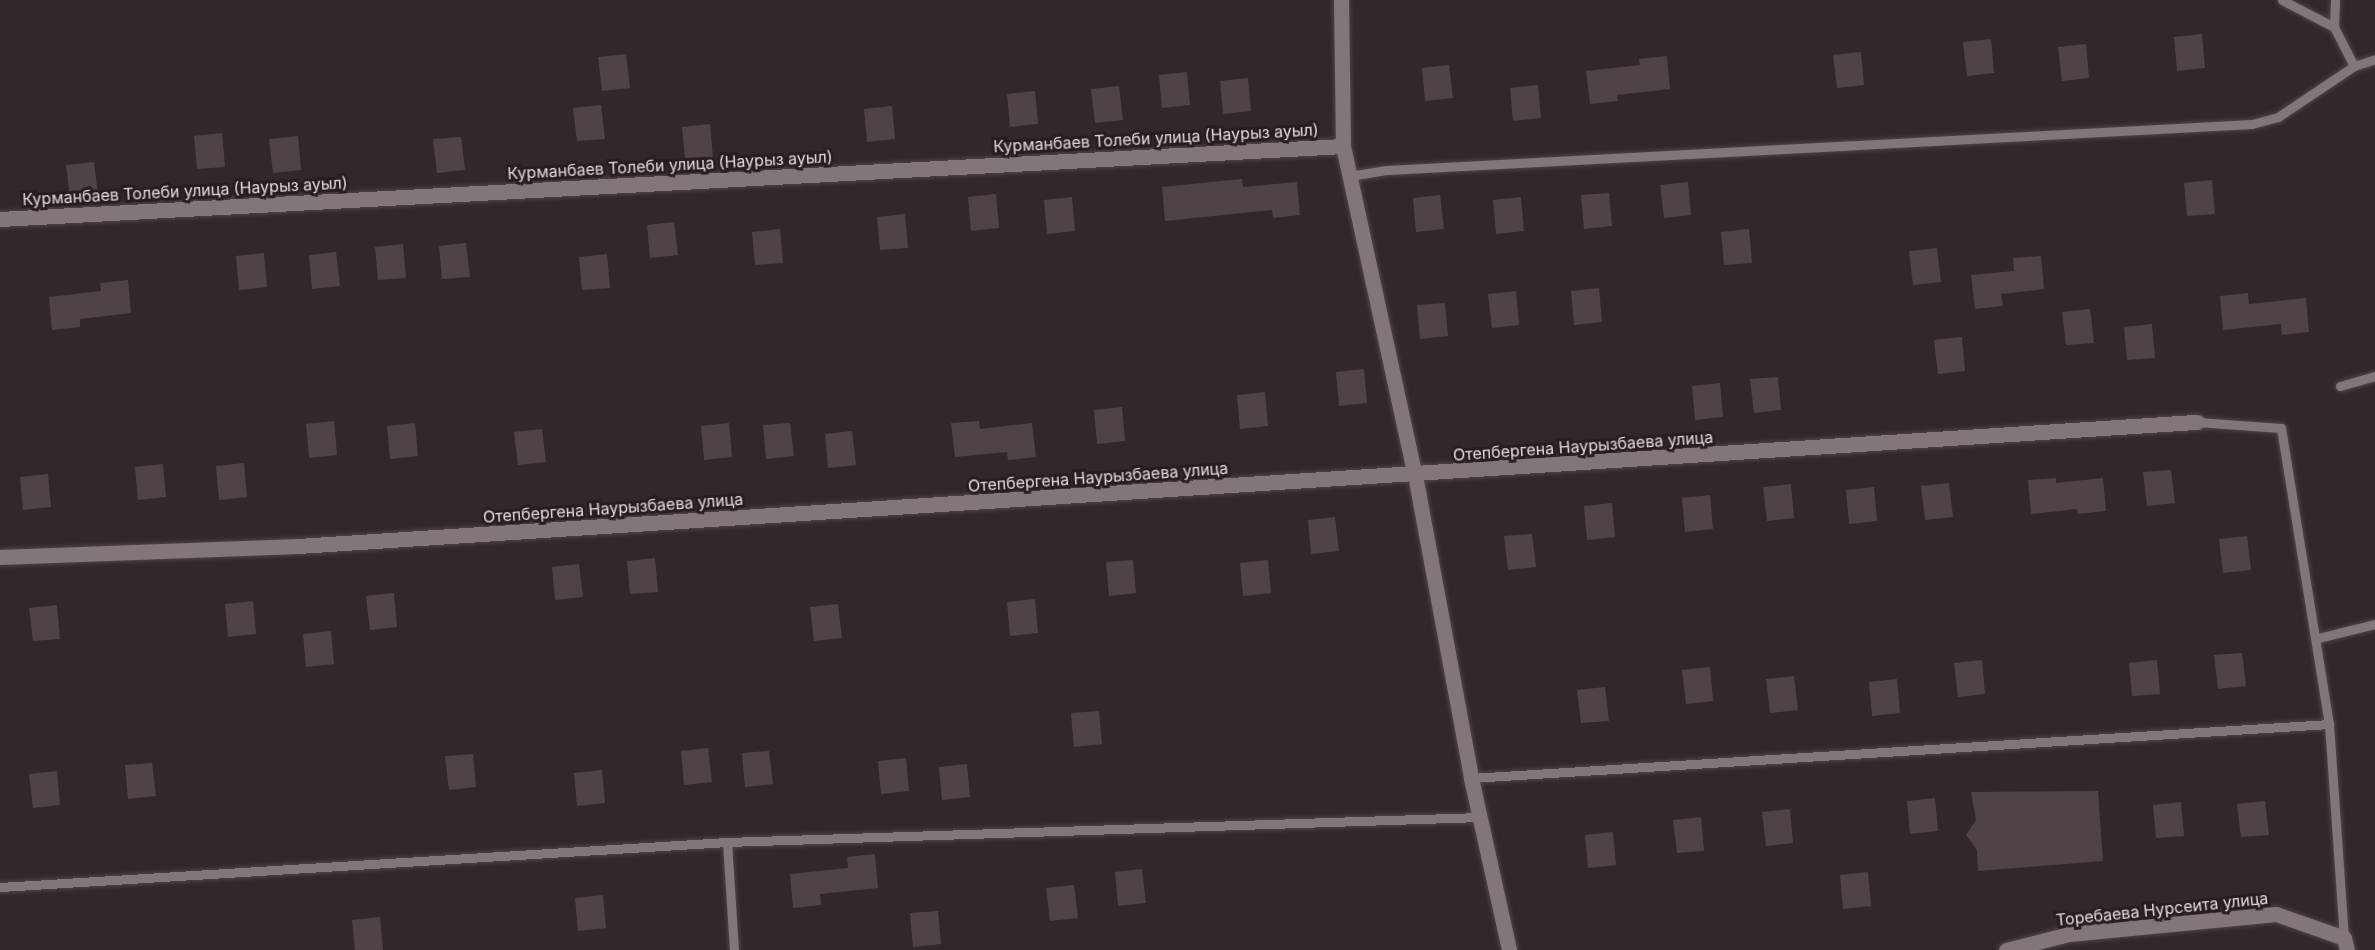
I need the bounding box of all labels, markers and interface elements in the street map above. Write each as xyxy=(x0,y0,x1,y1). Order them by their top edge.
street label: Курманбаев Толеби улица (Наурыз ауыл) xyxy=(993,120,1319,156)
street label: Курманбаев Толеби улица (Наурыз ауыл) xyxy=(507,147,833,183)
street label: Курманбаев Толеби улица (Наурыз ауыл) xyxy=(22,173,348,209)
street label: Отепбергена Наурызбаева улица xyxy=(1452,427,1714,465)
street label: Отепбергена Наурызбаева улица xyxy=(967,458,1229,496)
street label: Отепбергена Наурызбаева улица xyxy=(482,489,744,527)
street label: Торебаева Нурсеита улица xyxy=(2055,888,2269,930)

